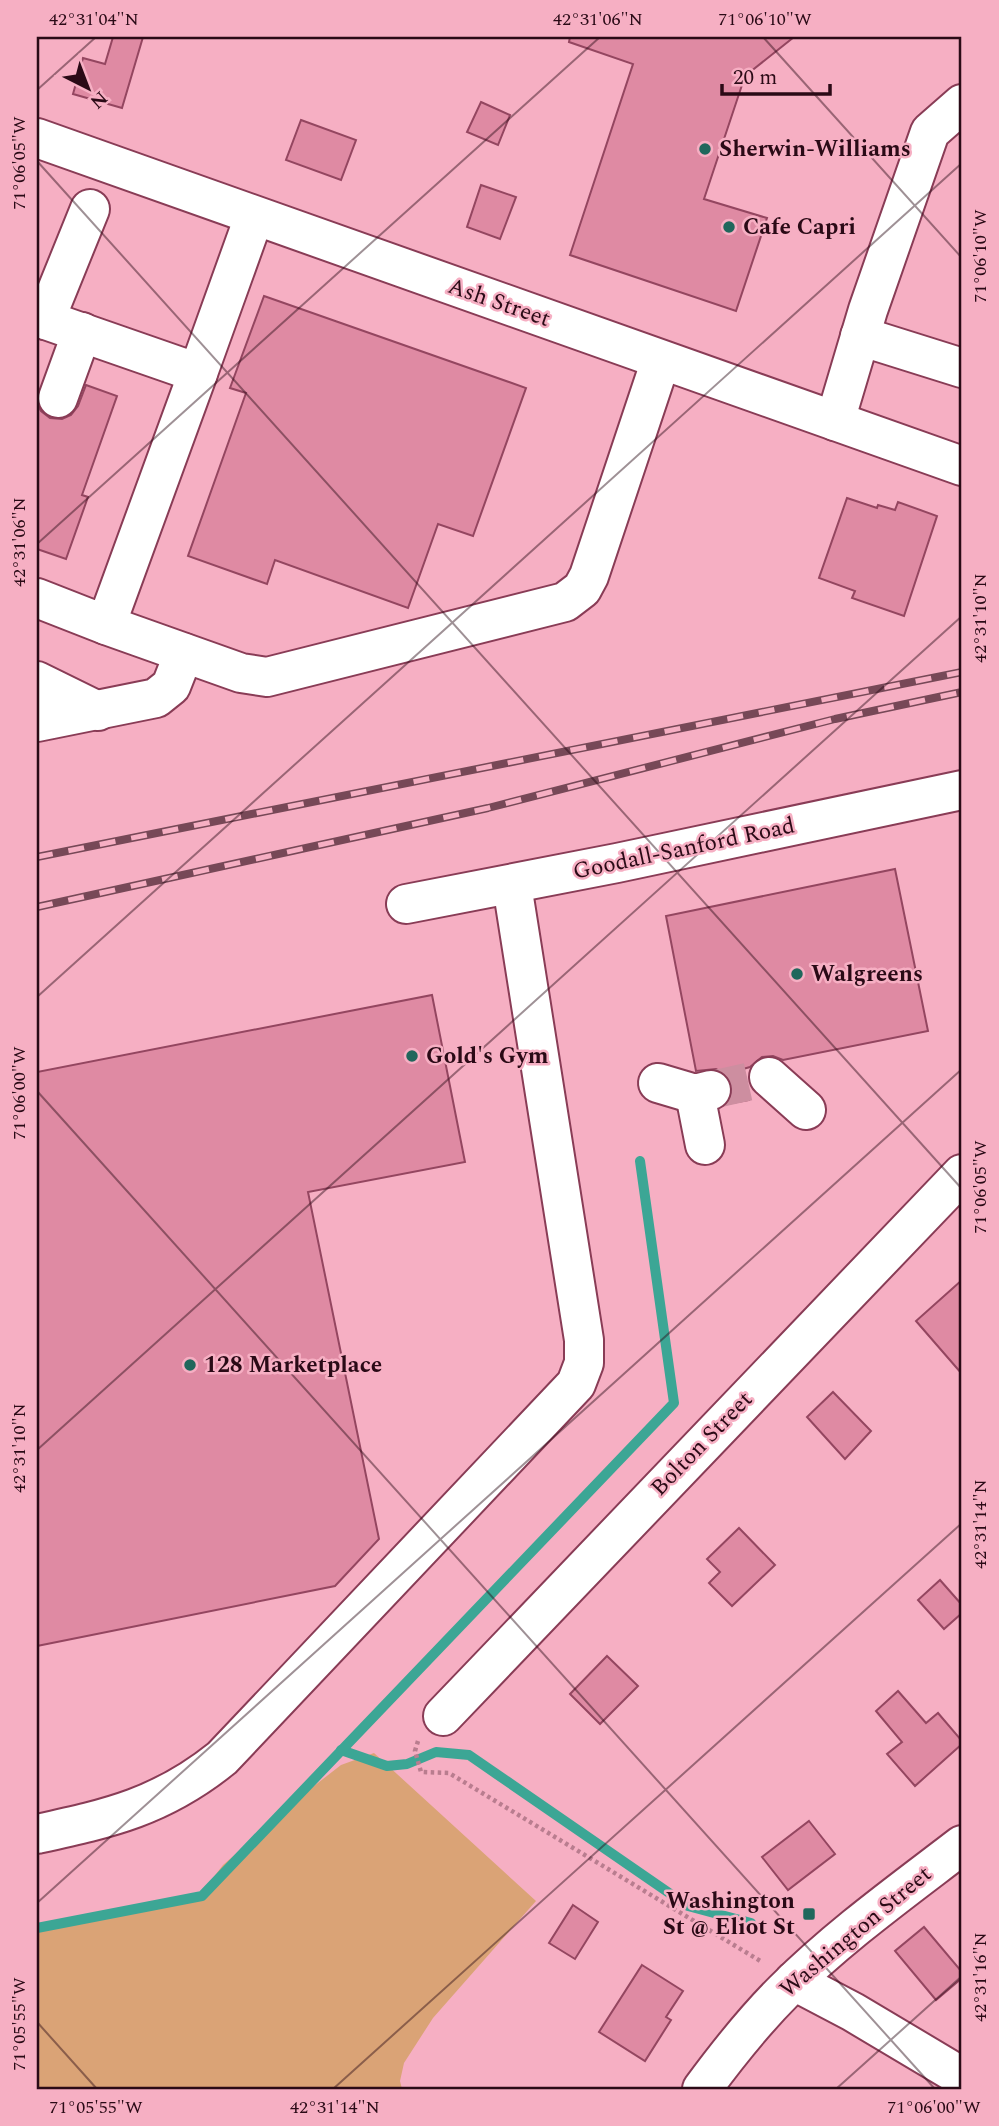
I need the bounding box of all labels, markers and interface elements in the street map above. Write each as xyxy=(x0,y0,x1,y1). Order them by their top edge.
text: 42°31'04"N xyxy=(49,6,139,33)
text: 42°31'06"N xyxy=(553,6,643,33)
text: 71°06'10"W xyxy=(718,6,812,33)
north arrow xyxy=(52,52,122,122)
scale bar xyxy=(722,52,831,96)
text: 20 m xyxy=(733,62,777,94)
text: N xyxy=(83,84,114,115)
text: 71°06'05"W xyxy=(6,116,33,210)
place label: Sherwin-Williams xyxy=(719,132,911,167)
marker: Sherwin-Williams xyxy=(697,141,713,157)
text: 71°06'10"W xyxy=(967,209,994,303)
place label: Cafe Capri xyxy=(743,210,856,245)
marker: Cafe Capri xyxy=(721,219,737,235)
street label: Ash Street xyxy=(443,269,555,337)
text: 42°31'06"N xyxy=(6,497,33,587)
text: 42°31'10"N xyxy=(967,573,994,663)
street label: Goodall-Sanford Road xyxy=(570,808,798,890)
place label: Walgreens xyxy=(811,957,923,992)
marker: Walgreens xyxy=(789,966,805,982)
place label: Gold's Gym xyxy=(426,1039,549,1074)
text: 71°06'00"W xyxy=(6,1046,33,1140)
marker: Gold's Gym xyxy=(404,1048,420,1064)
text: 71°06'05"W xyxy=(967,1140,994,1234)
place label: 128 Marketplace xyxy=(204,1348,382,1383)
marker: 128 Marketplace xyxy=(182,1357,198,1373)
street label: Bolton Street xyxy=(643,1383,761,1505)
text: 42°31'10"N xyxy=(6,1403,33,1493)
text: 42°31'14"N xyxy=(967,1479,994,1569)
street label: Washington Street xyxy=(772,1858,940,2006)
place label: Washington St @ Eliot St xyxy=(663,1884,795,1945)
marker: Washington St @ Eliot St xyxy=(801,1906,817,1922)
text: 42°31'16"N xyxy=(967,1932,994,2022)
text: 71°05'55"W xyxy=(6,1977,33,2071)
text: 71°05'55"W xyxy=(49,2094,143,2121)
text: 42°31'14"N xyxy=(290,2094,380,2121)
text: 71°06'00"W xyxy=(887,2094,981,2121)

